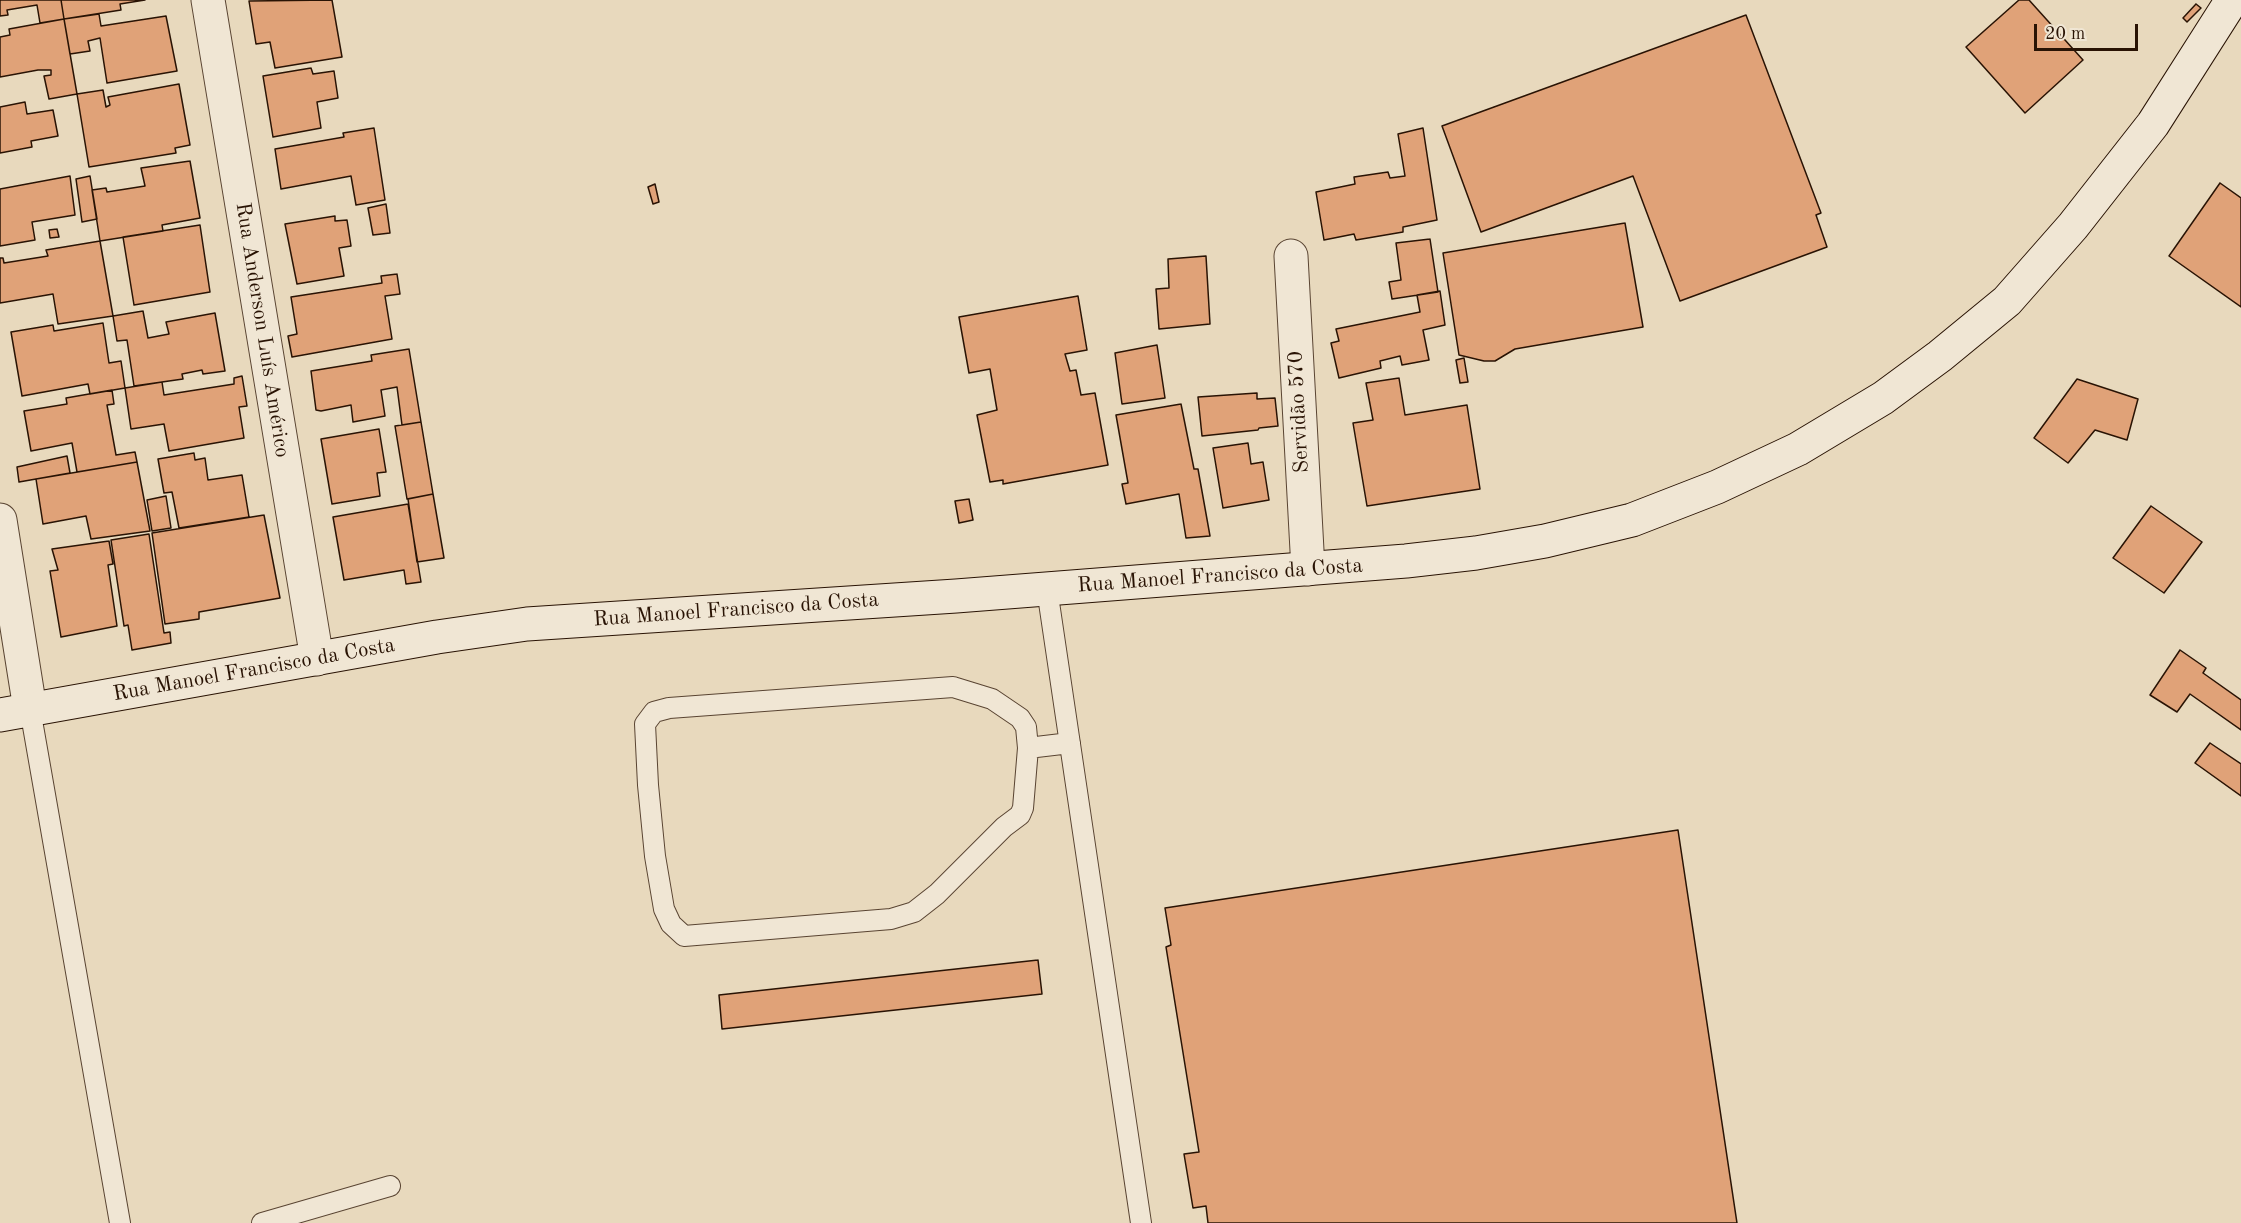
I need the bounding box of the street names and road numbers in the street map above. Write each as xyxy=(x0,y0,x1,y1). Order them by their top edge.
street label: Rua Anderson Luís Américo xyxy=(229,201,295,459)
street label: Servidão 570 xyxy=(1283,350,1315,474)
street label: Rua Manoel Francisco da Costa xyxy=(1077,553,1363,599)
street label: Rua Manoel Francisco da Costa xyxy=(593,587,879,633)
street label: Rua Manoel Francisco da Costa xyxy=(111,633,397,707)

